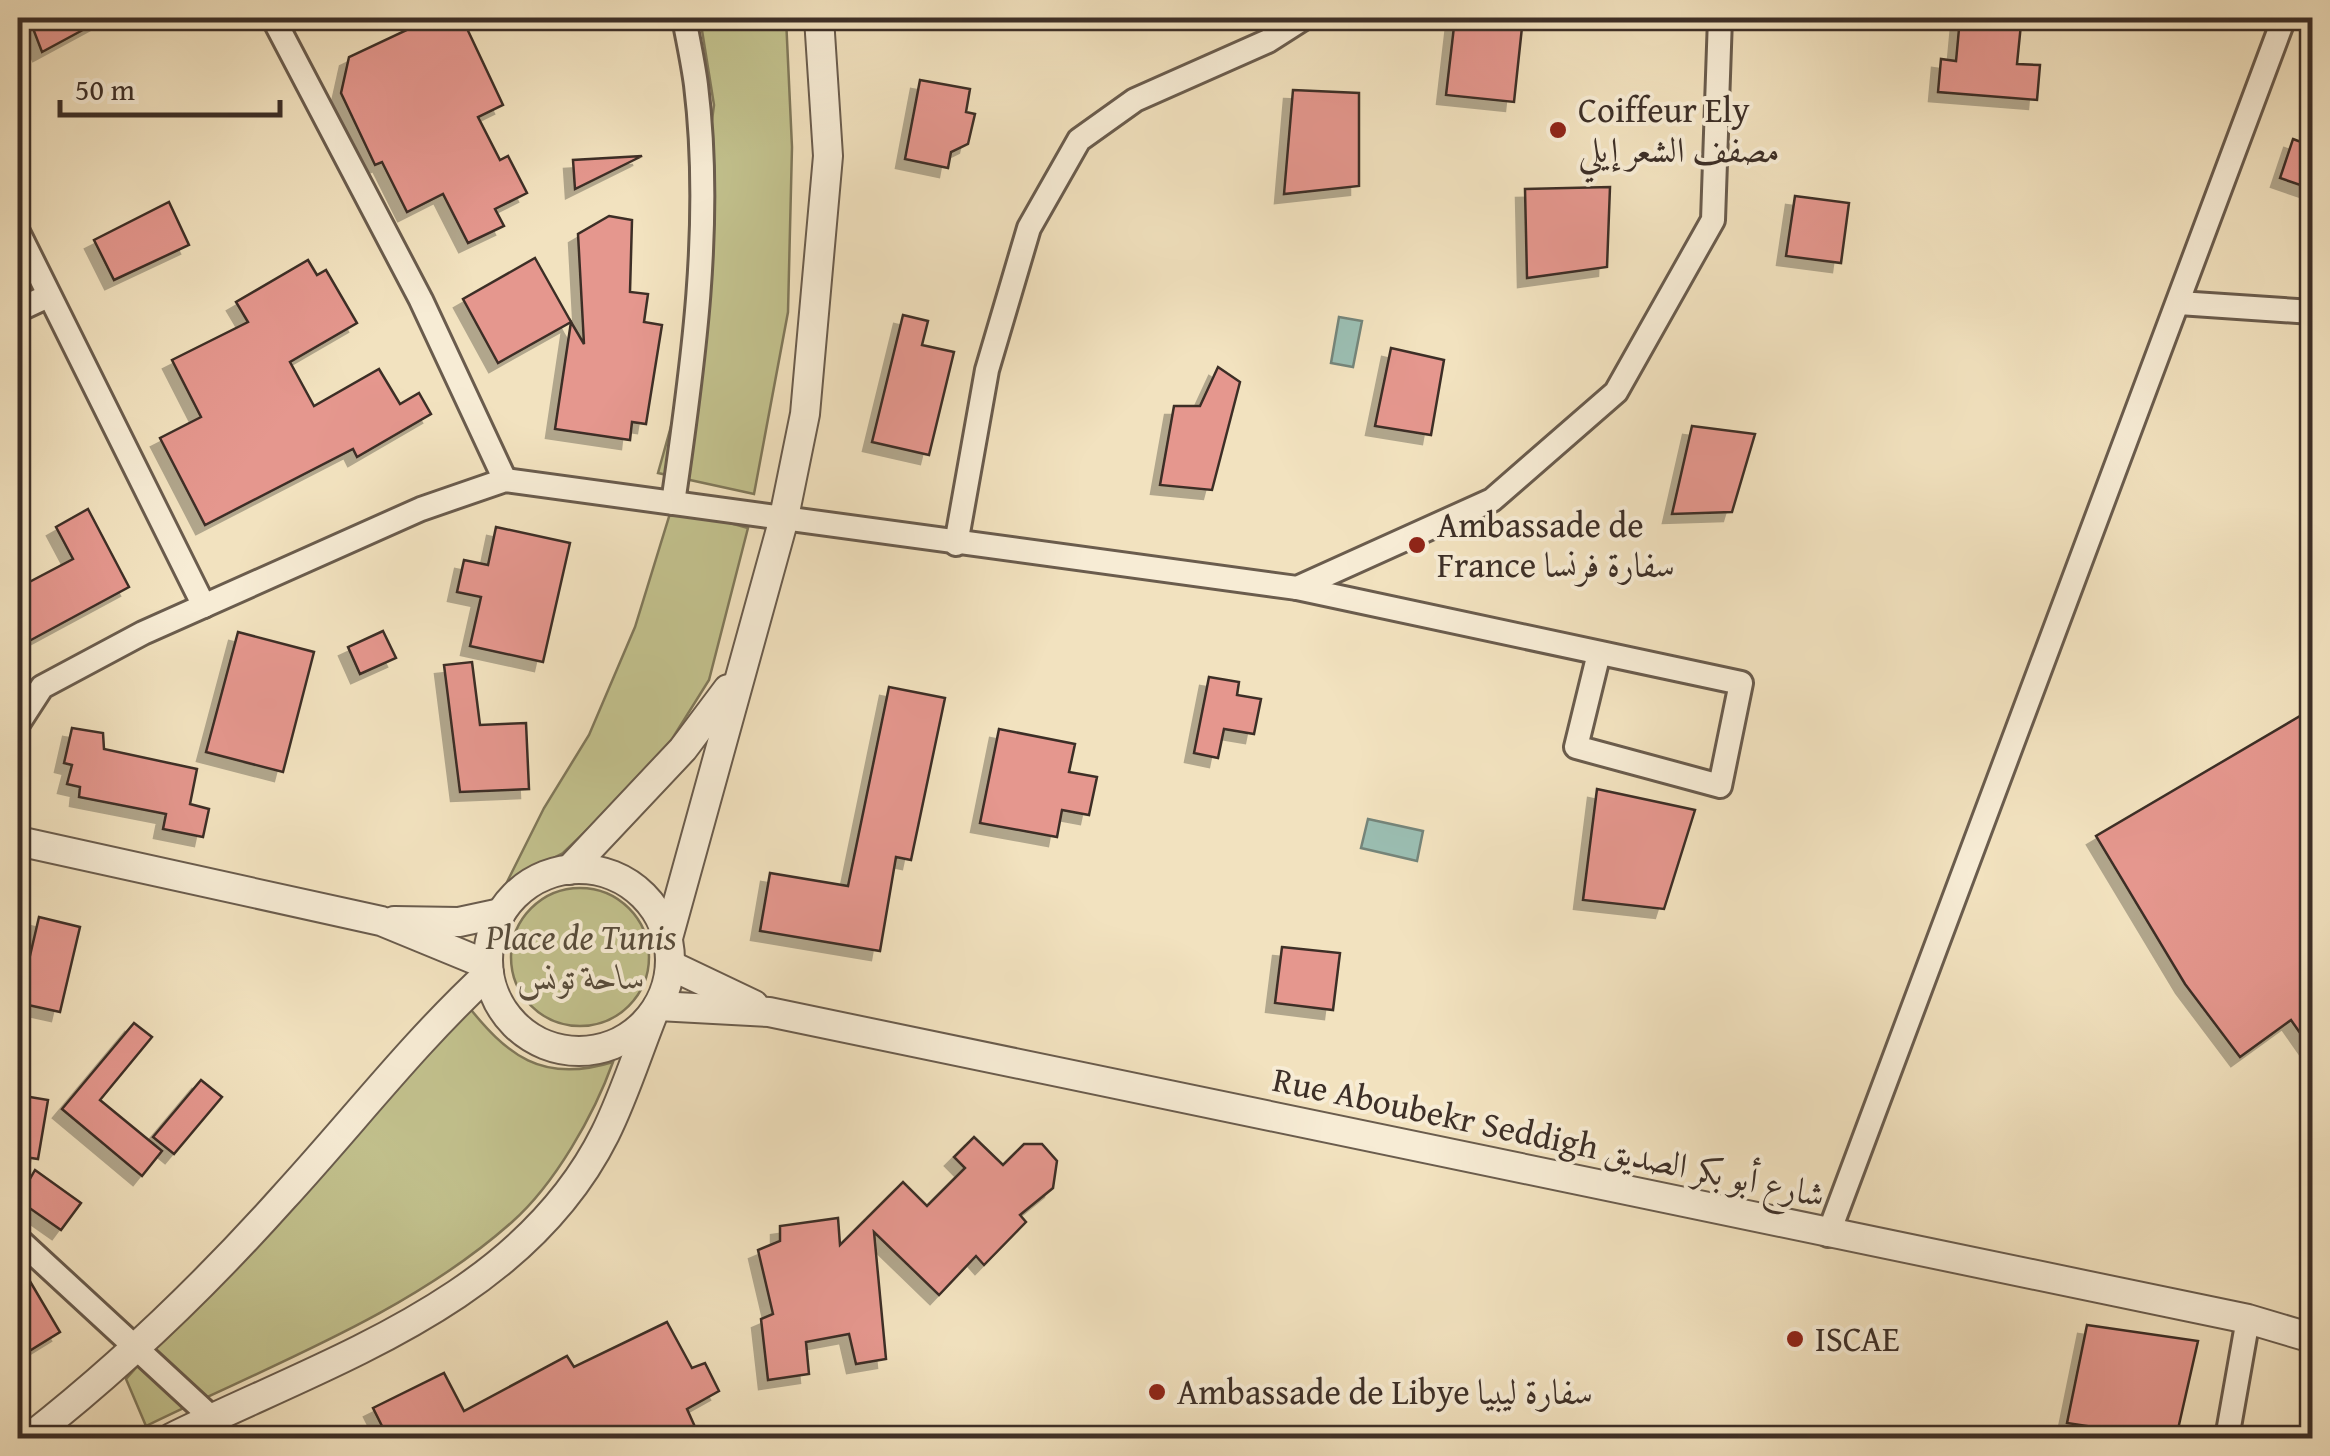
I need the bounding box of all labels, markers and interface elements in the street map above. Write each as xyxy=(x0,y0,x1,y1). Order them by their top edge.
scale bar xyxy=(60,55,280,117)
text: 50 m xyxy=(75,67,135,111)
place label: Coiffeur Ely مصفف الشعر إيلي xyxy=(1578,84,1780,183)
marker: Coiffeur Ely مصفف الشعر إيلي xyxy=(1547,119,1569,141)
place label: Ambassade de France سفارة فرنسا xyxy=(1437,499,1675,590)
marker: Ambassade de France سفارة فرنسا xyxy=(1406,534,1428,556)
park label: Place de Tunis ساحة تونس xyxy=(485,911,677,1002)
street label: Rue Aboubekr Seddigh شارع أبو بكر الصديق xyxy=(1268,1053,1830,1224)
place label: ISCAE xyxy=(1815,1313,1900,1364)
marker: ISCAE xyxy=(1784,1328,1806,1350)
place label: Ambassade de Libye سفارة ليبيا xyxy=(1177,1366,1593,1417)
marker: Ambassade de Libye سفارة ليبيا xyxy=(1146,1381,1168,1403)

